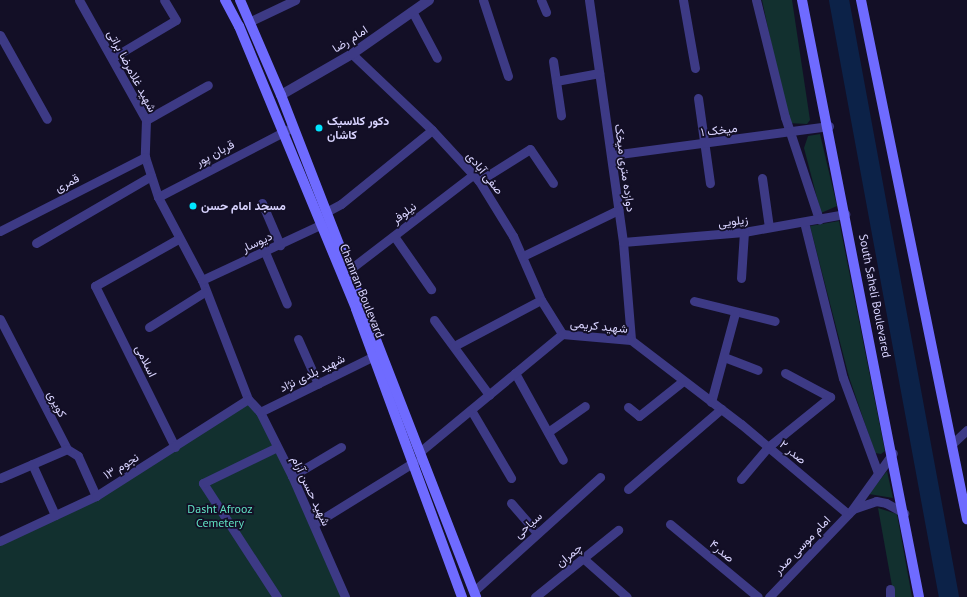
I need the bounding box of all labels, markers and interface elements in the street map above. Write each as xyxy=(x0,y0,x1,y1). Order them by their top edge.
street label: امام رضا xyxy=(330,22,370,56)
street label: شهید غلامرضا براتی xyxy=(104,27,160,115)
place label: دکور کلاسیک کاشان xyxy=(327,114,389,142)
street label: میخک ۱ xyxy=(700,121,738,139)
marker: دکور کلاسیک کاشان xyxy=(314,123,324,133)
street label: دوازده متری میخک xyxy=(612,123,638,213)
street label: قربان پور xyxy=(193,137,237,169)
street label: صفی آبادی xyxy=(463,149,507,197)
street label: قمری xyxy=(52,171,82,195)
place label: مسجد امام حسن xyxy=(201,199,286,213)
street label: نیلوفر xyxy=(389,199,419,227)
marker: مسجد امام حسن xyxy=(188,201,198,211)
street label: زیلویی xyxy=(717,212,749,230)
street label: دیوسار xyxy=(239,229,275,255)
street label: South Saheli Boulevared xyxy=(856,233,894,359)
street label: Chamran Boulevard xyxy=(337,242,387,340)
street label: شهید کریمی xyxy=(569,316,629,336)
street label: اسلامی xyxy=(132,343,160,379)
street label: شهید بلدی نژاد xyxy=(277,351,347,395)
street label: کویری xyxy=(44,388,70,420)
street label: صدر ۲ xyxy=(777,437,809,467)
street label: نجوم ۱۳ xyxy=(101,450,141,482)
street label: شهید حسن آرام xyxy=(289,454,333,528)
park label: Dasht Afrooz Cemetery xyxy=(187,502,253,530)
street label: سیاحی xyxy=(511,509,545,541)
street label: امام موسی صدر xyxy=(771,513,833,577)
street label: صدر۴ xyxy=(707,537,737,565)
street label: چمران xyxy=(553,540,585,570)

